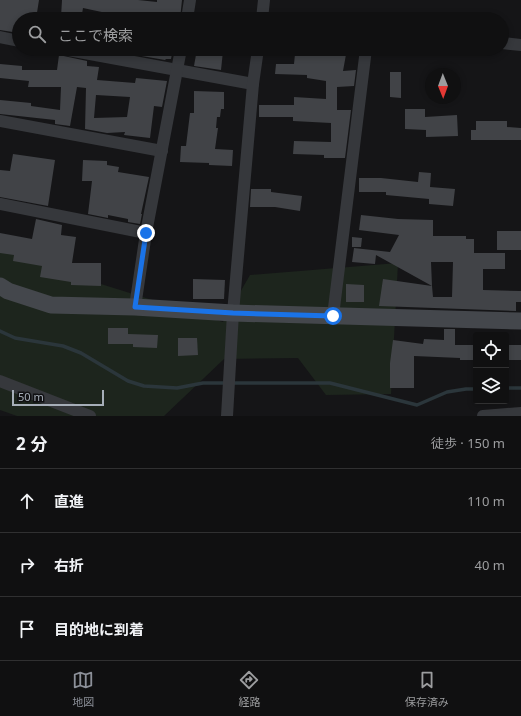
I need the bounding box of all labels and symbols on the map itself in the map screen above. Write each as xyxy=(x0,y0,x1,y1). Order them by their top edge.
north arrow xyxy=(425,68,461,104)
route end xyxy=(137,224,155,242)
route start xyxy=(324,307,342,325)
scale bar xyxy=(12,388,104,407)

